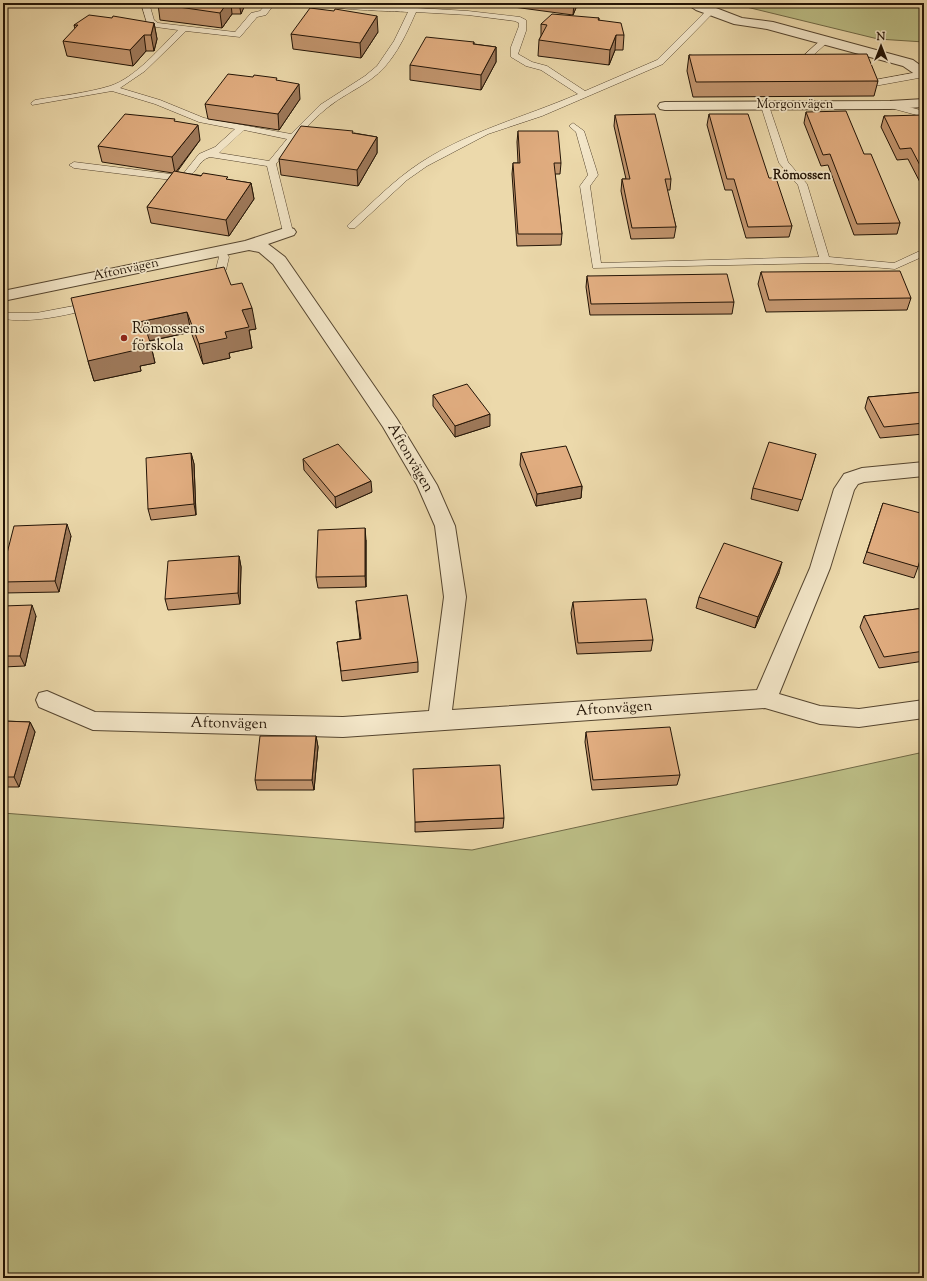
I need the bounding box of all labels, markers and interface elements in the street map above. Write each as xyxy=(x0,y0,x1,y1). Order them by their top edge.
north arrow xyxy=(861,26,901,66)
text: N xyxy=(876,29,886,45)
street label: Morgonvägen xyxy=(756,96,834,114)
district label: Römossen xyxy=(773,167,831,185)
street label: Aftonvägen xyxy=(92,254,161,286)
place label: Römossens förskola xyxy=(132,319,205,357)
marker: Römossens förskola xyxy=(119,333,129,343)
street label: Aftonvägen xyxy=(382,420,438,497)
street label: Aftonvägen xyxy=(575,696,653,722)
street label: Aftonvägen xyxy=(190,713,268,735)

